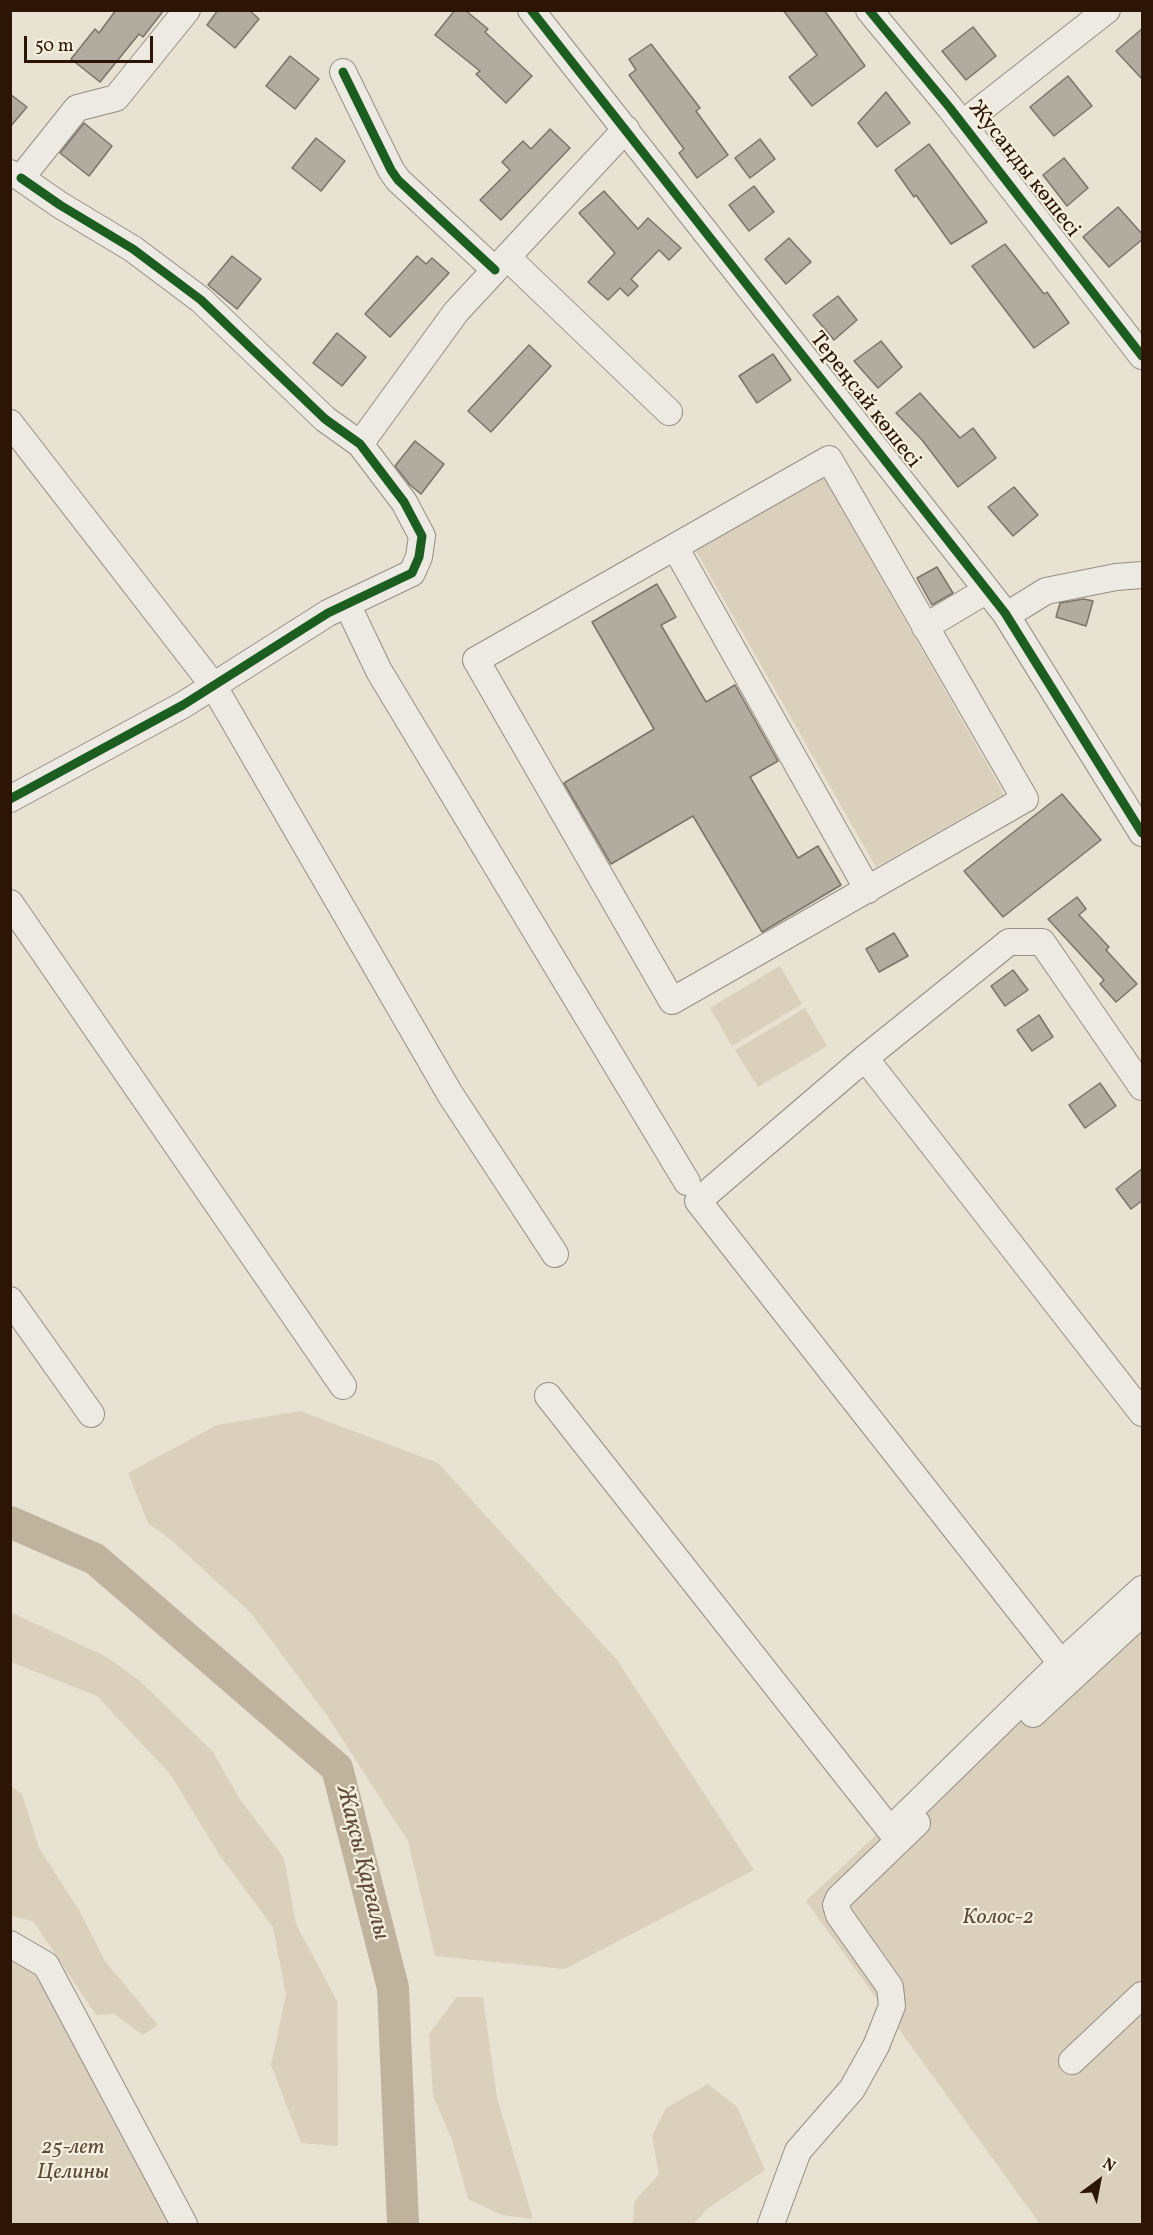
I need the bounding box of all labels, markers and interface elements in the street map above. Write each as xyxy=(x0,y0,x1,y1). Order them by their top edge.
scale bar xyxy=(27,24,156,62)
text: 50 m xyxy=(35,34,74,59)
street label: Жусанды көшесі xyxy=(961,96,1085,244)
street label: Тереңсай көшесі xyxy=(803,328,925,474)
water label: Жақсы Қарғалы xyxy=(328,1783,394,1943)
park label: Колос-2 xyxy=(962,1906,1034,1932)
park label: 25-лет Целины xyxy=(37,2136,109,2188)
north arrow xyxy=(1069,2151,1129,2211)
text: N xyxy=(1098,2153,1119,2178)

